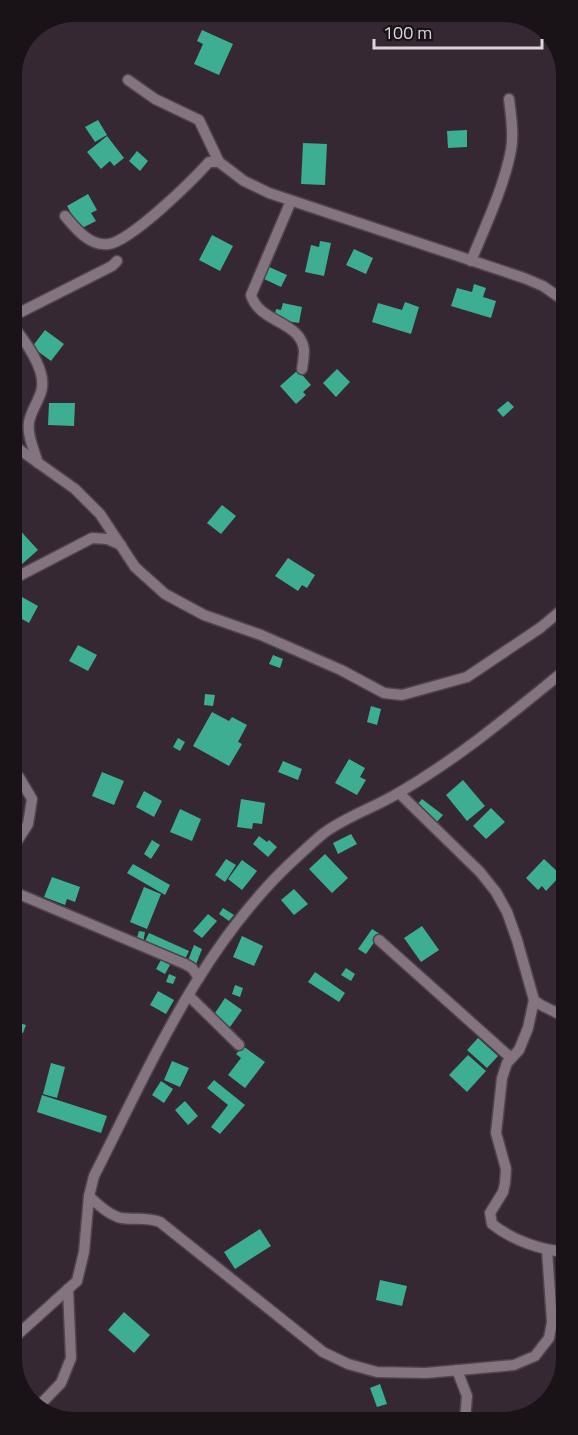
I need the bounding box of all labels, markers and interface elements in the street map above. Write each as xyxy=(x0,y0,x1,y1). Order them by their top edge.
scale bar xyxy=(374,12,542,50)
text: 100 m xyxy=(383,19,432,46)

